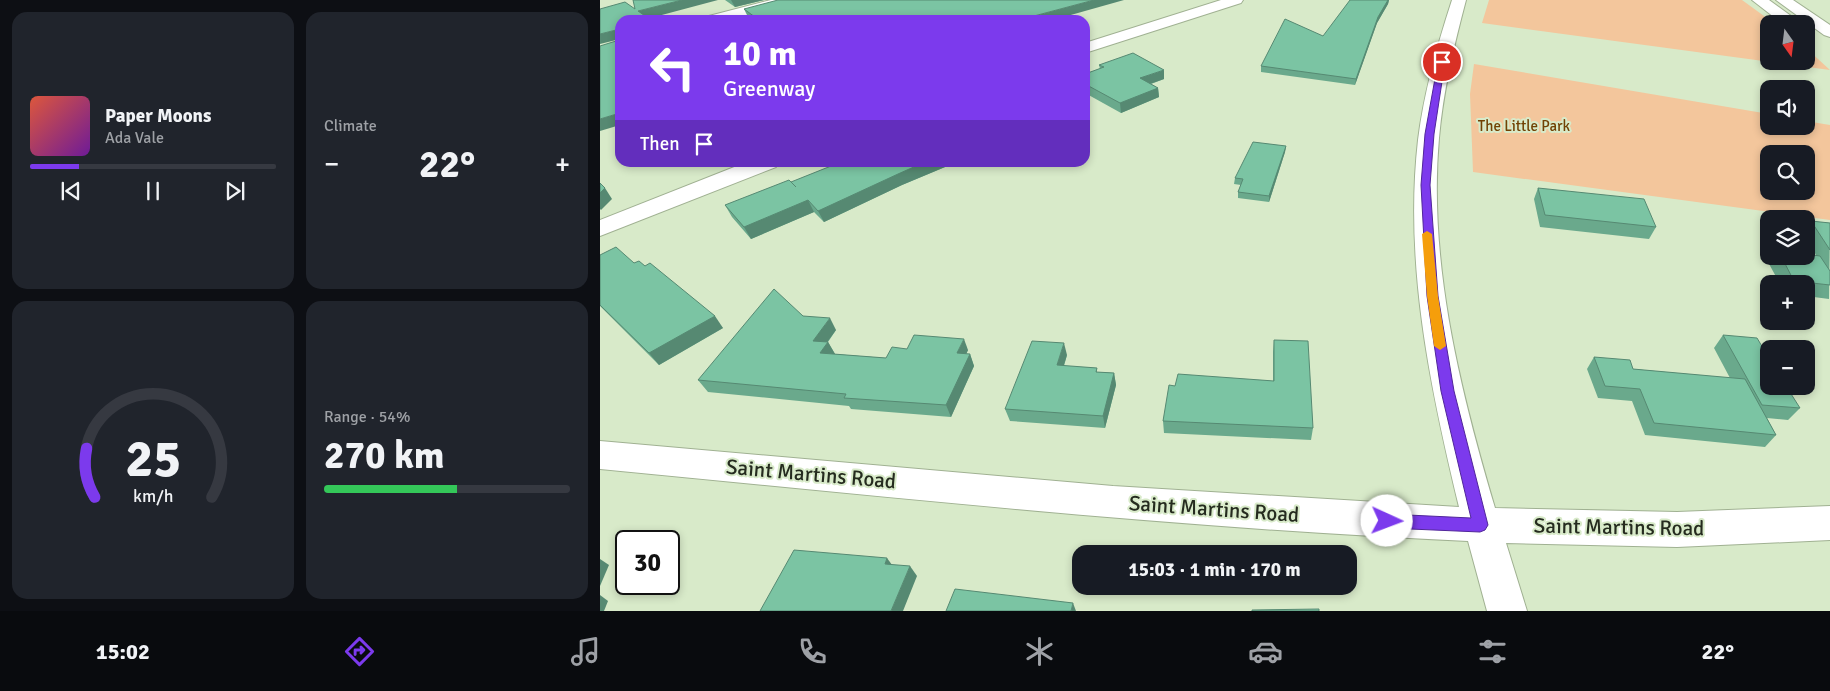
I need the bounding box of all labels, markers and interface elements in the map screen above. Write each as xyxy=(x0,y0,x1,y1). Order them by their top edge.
north arrow xyxy=(1760,15,1815,70)
map controls xyxy=(1760,15,1815,395)
text: 10 m xyxy=(723,32,797,75)
icon: left xyxy=(640,35,705,100)
pin xyxy=(1421,41,1463,83)
icon: arrive xyxy=(1428,48,1456,76)
text: Greenway xyxy=(723,75,815,102)
button: sound xyxy=(1760,80,1815,135)
text: Paper Moons xyxy=(105,104,211,128)
text: Climate xyxy=(324,116,377,136)
park label: The Little Park xyxy=(1478,117,1571,135)
text: Ada Vale xyxy=(105,128,164,148)
icon: arrive xyxy=(690,130,718,158)
text: Then xyxy=(640,132,680,156)
text: 22° xyxy=(419,141,475,188)
button: search xyxy=(1760,145,1815,200)
text: − xyxy=(324,147,339,181)
text: + xyxy=(555,147,570,181)
icon: previous xyxy=(57,177,85,205)
icon: pause xyxy=(139,177,167,205)
icon: next xyxy=(221,177,249,205)
button: layers xyxy=(1760,210,1815,265)
button: + xyxy=(1760,275,1815,330)
button: − xyxy=(1760,340,1815,395)
text: Range · 54% xyxy=(324,407,410,427)
text: 25 xyxy=(125,427,181,491)
text: 270 km xyxy=(324,432,445,479)
street label: Saint Martins Road xyxy=(725,454,897,494)
text: km/h xyxy=(133,485,173,507)
street label: Saint Martins Road xyxy=(1128,490,1300,528)
position arrow xyxy=(1360,494,1412,546)
street label: Saint Martins Road xyxy=(1533,513,1705,541)
speed limit sign: 30 xyxy=(615,530,680,595)
text: 15:03 · 1 min · 170 m xyxy=(1128,558,1301,582)
icon: directions xyxy=(342,634,377,669)
icon: music xyxy=(568,634,603,669)
icon: phone xyxy=(795,634,830,669)
icon: climate xyxy=(1022,634,1057,669)
icon: car xyxy=(1248,634,1283,669)
icon: filters xyxy=(1475,634,1510,669)
text: 15:02 xyxy=(96,638,150,665)
text: 22° xyxy=(1702,638,1734,665)

